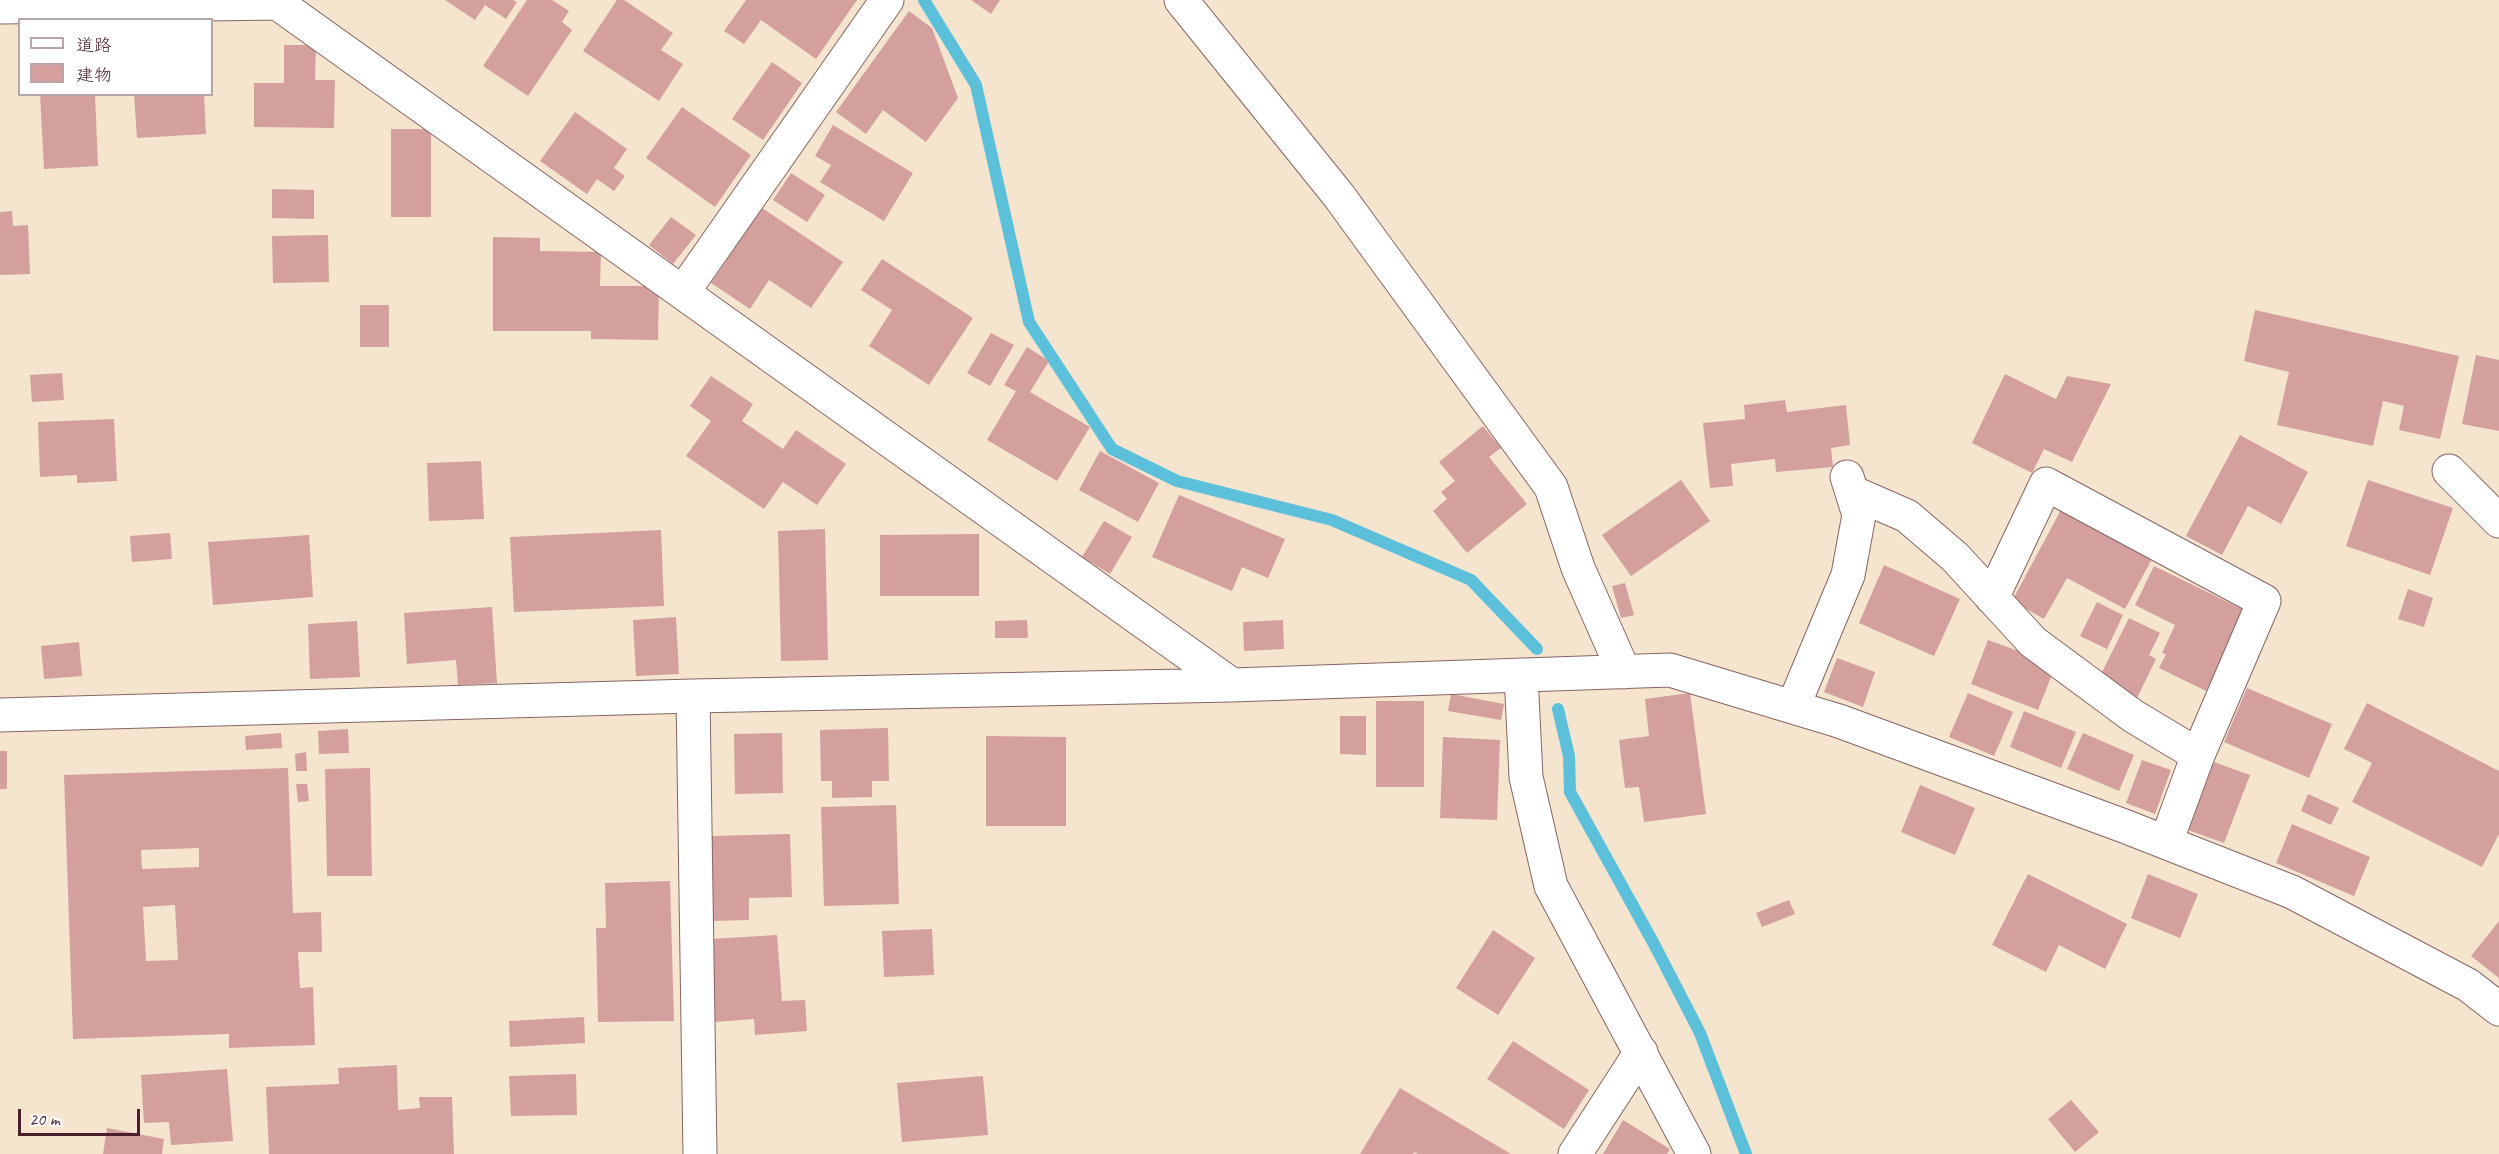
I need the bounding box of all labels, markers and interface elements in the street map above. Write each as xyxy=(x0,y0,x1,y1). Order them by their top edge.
legend xyxy=(18,18,213,96)
text: 道路 xyxy=(76,34,112,56)
text: 建物 xyxy=(76,64,112,86)
scale bar xyxy=(21,1097,142,1135)
text: 20 m xyxy=(29,1108,60,1130)

